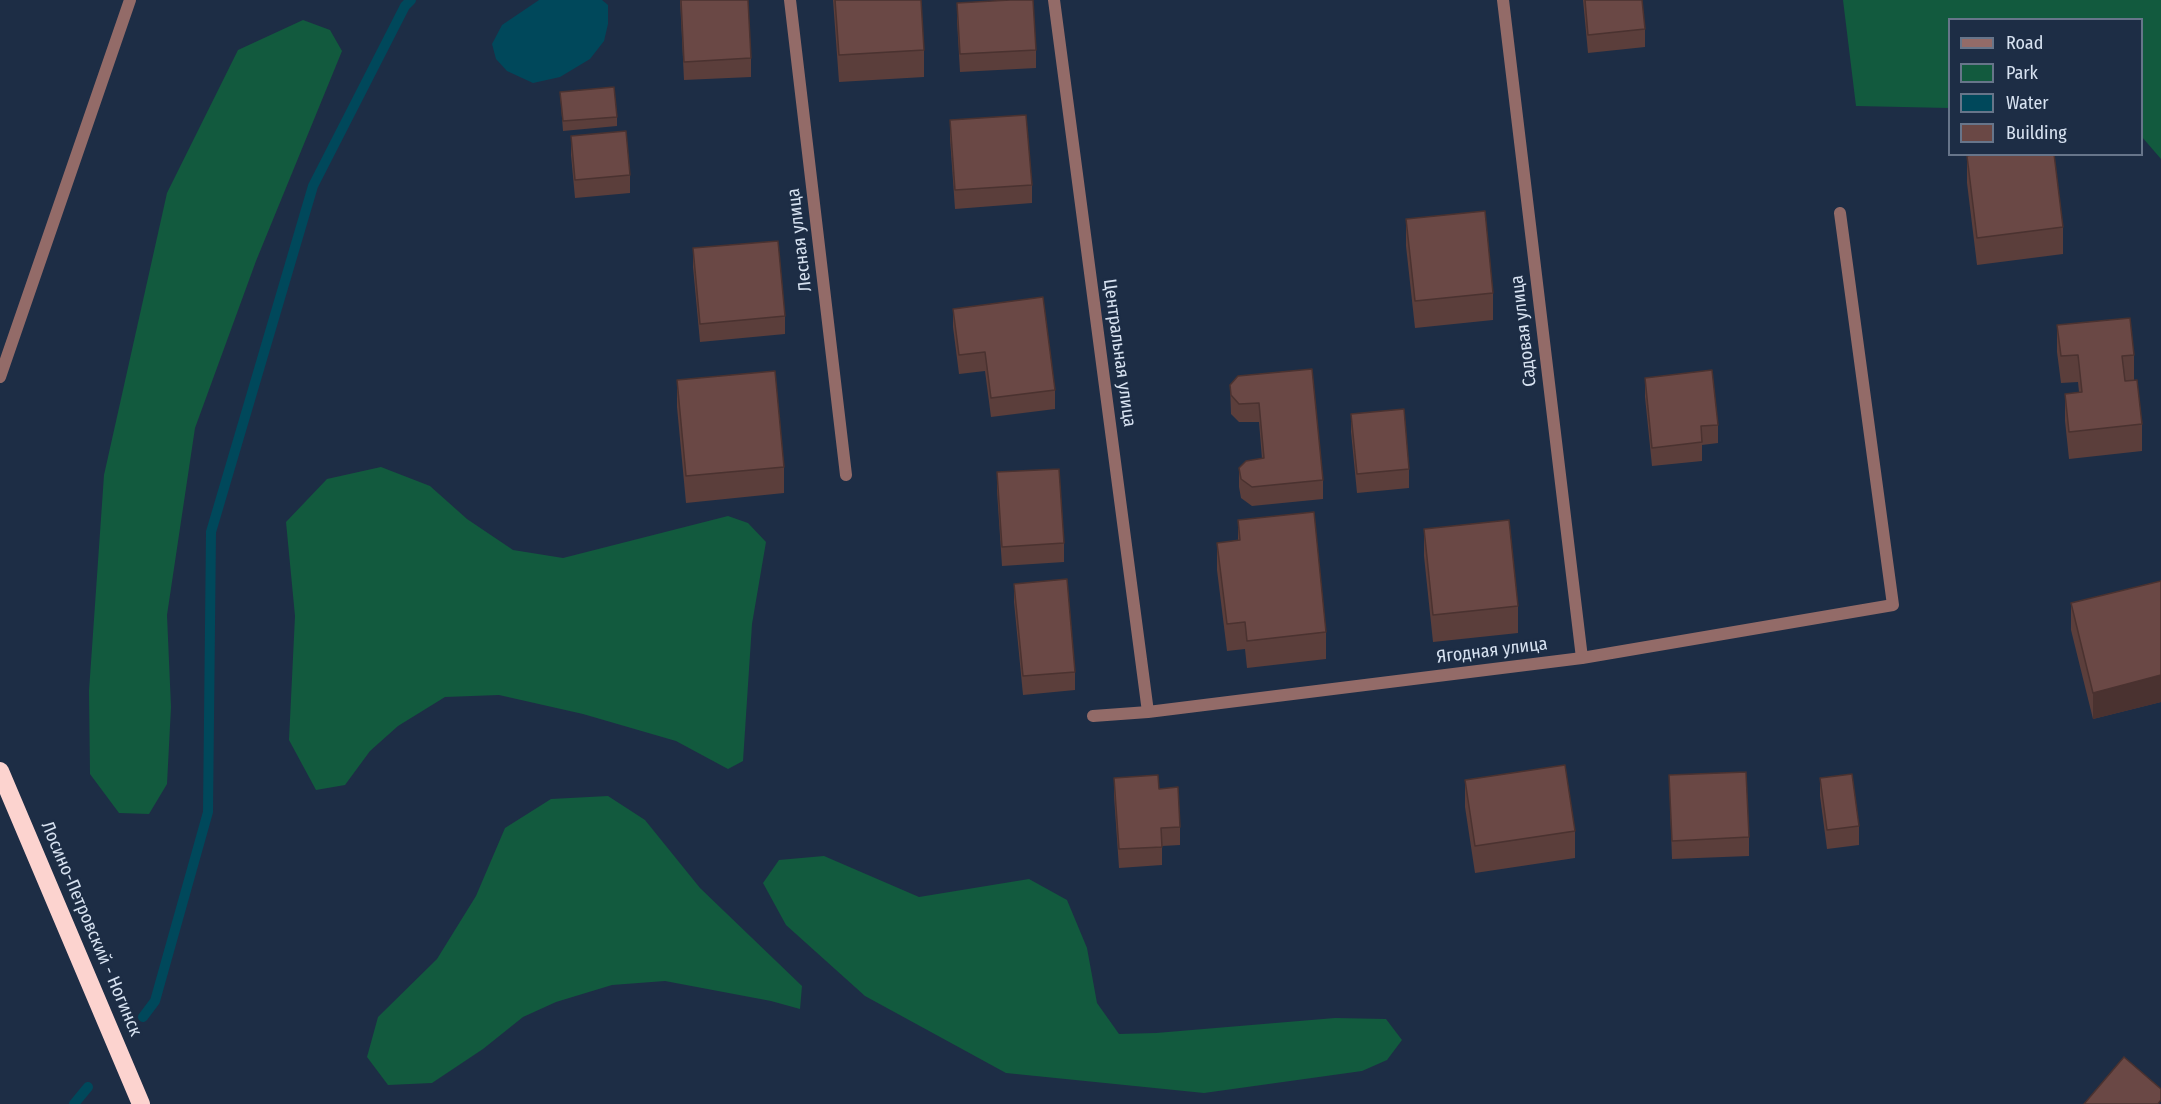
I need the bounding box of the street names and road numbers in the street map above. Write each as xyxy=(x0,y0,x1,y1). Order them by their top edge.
street label: Лесная улица xyxy=(783,187,817,293)
street label: Садовая улица xyxy=(1506,274,1542,388)
street label: Центральная улица xyxy=(1098,278,1140,428)
street label: Ягодная улица xyxy=(1435,633,1549,669)
street label: Лосино-Петровский - Ногинск xyxy=(36,818,146,1040)

